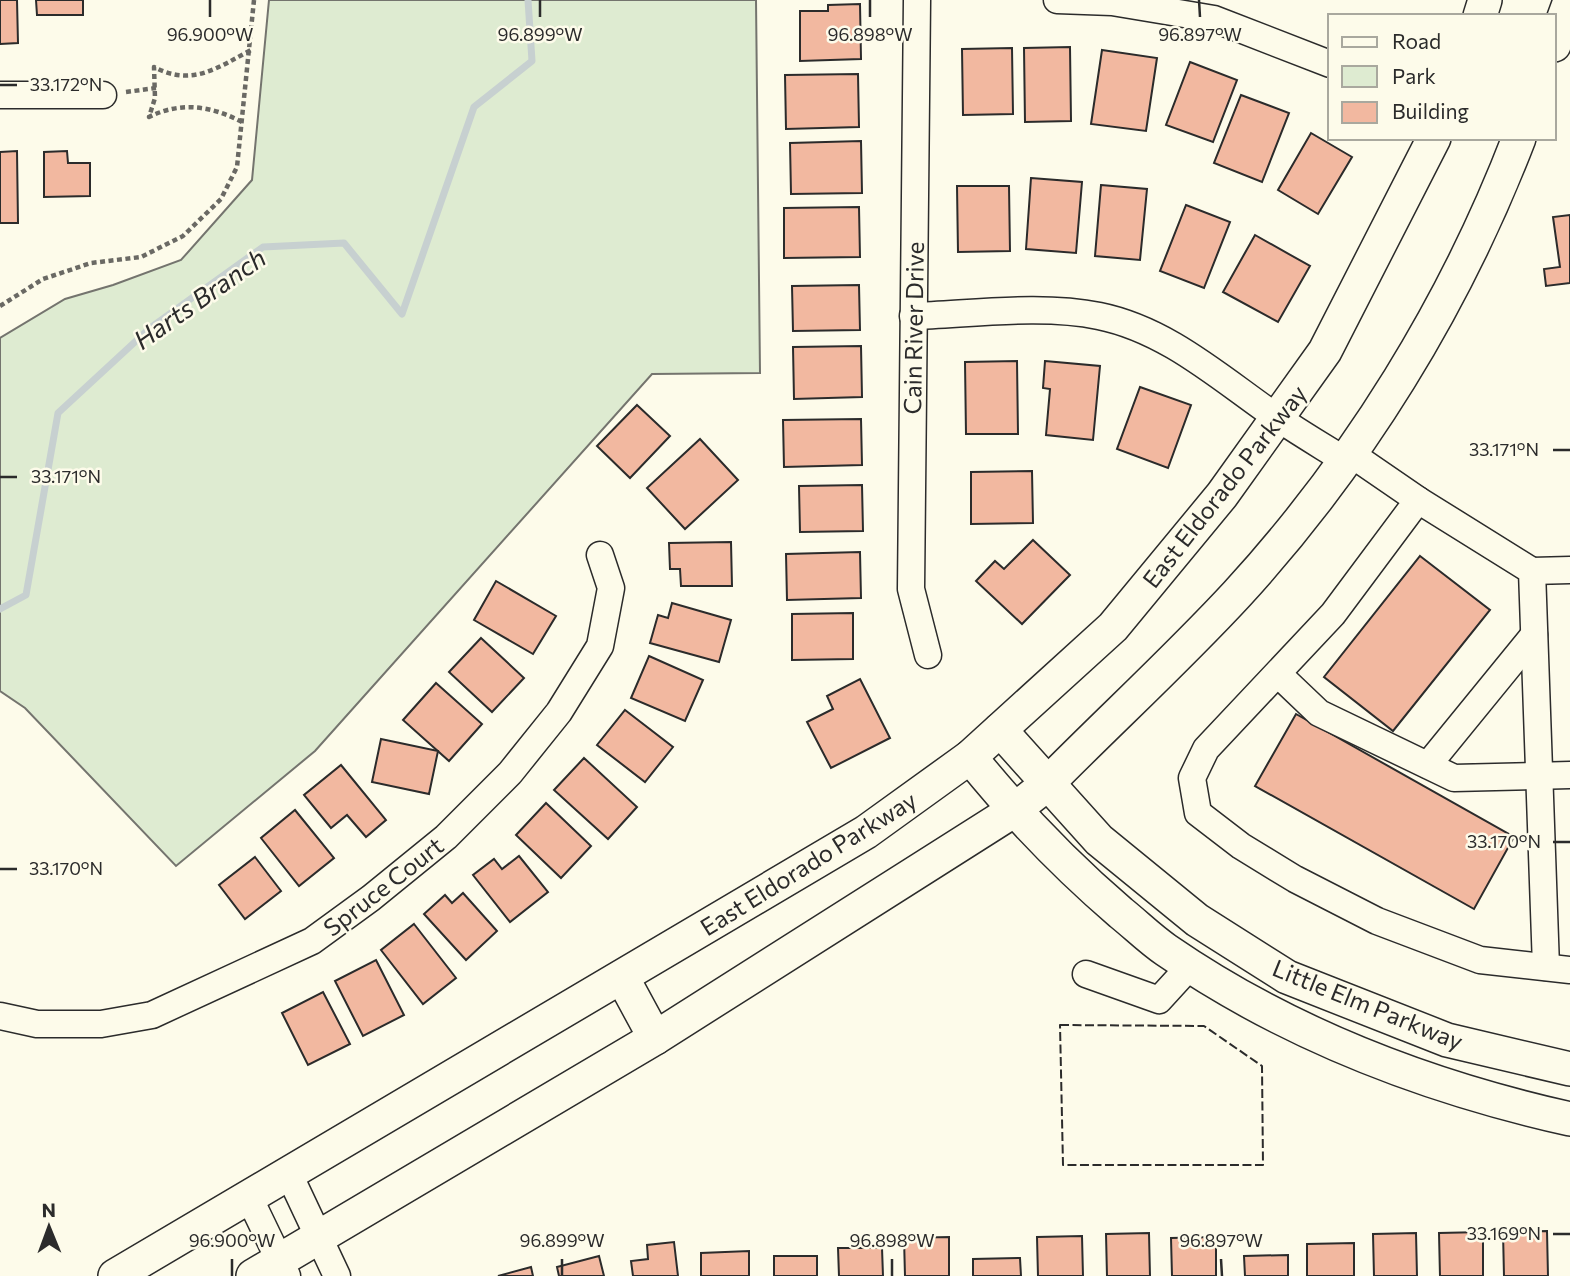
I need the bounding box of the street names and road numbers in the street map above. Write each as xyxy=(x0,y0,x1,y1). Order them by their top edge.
street label: Cain River Drive xyxy=(897,242,929,414)
street label: East Eldorado Parkway xyxy=(1136,379,1312,593)
street label: East Eldorado Parkway xyxy=(695,785,921,941)
street label: Spruce Court xyxy=(317,830,449,942)
street label: Little Elm Parkway xyxy=(1269,953,1467,1055)

